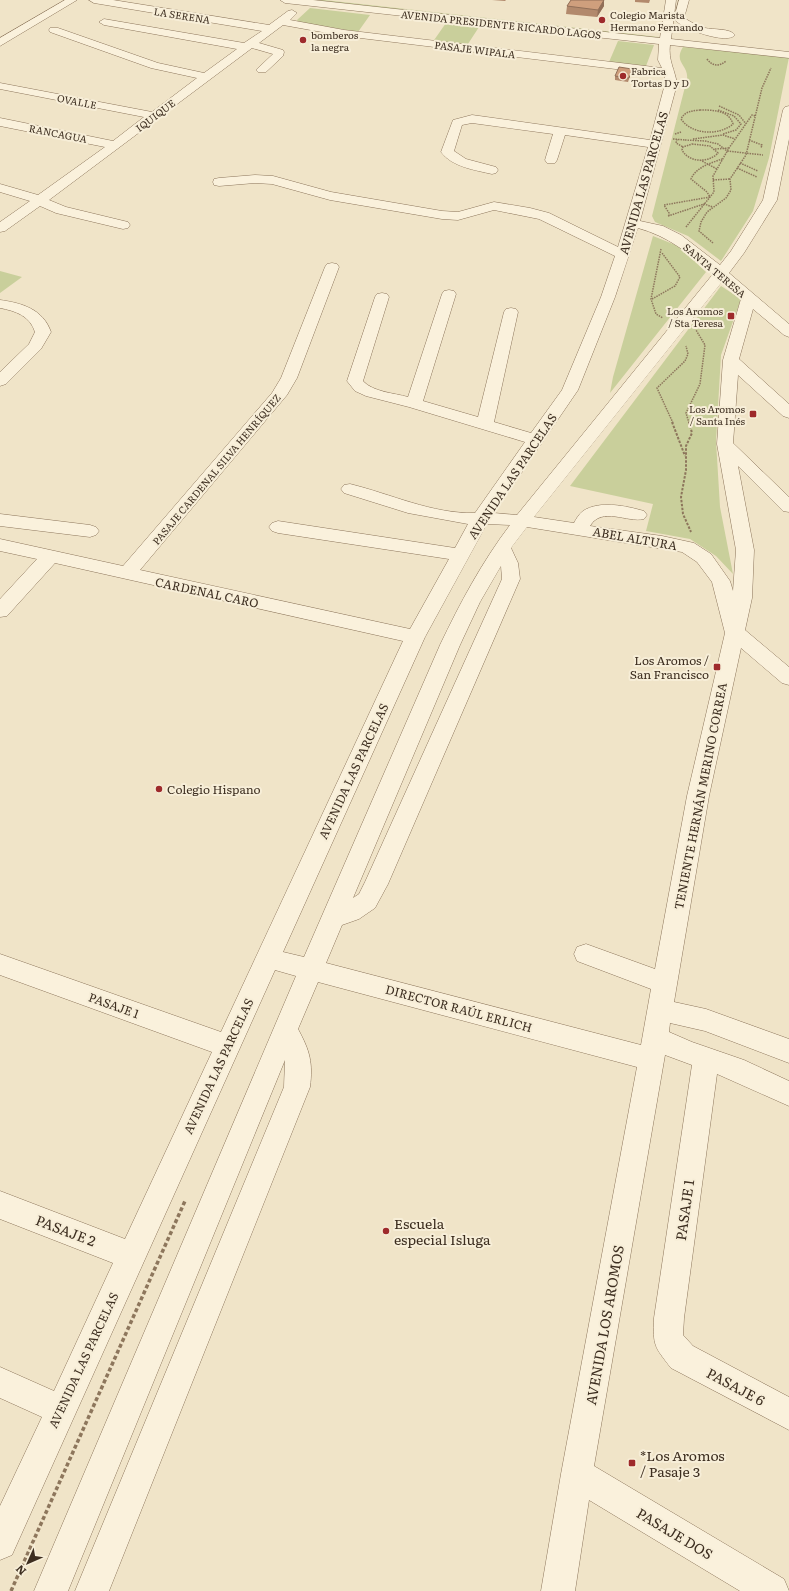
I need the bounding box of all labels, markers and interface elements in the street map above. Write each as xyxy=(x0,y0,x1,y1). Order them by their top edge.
street label: LA SERENA xyxy=(153,3,212,27)
street label: AVENIDA PRESIDENTE RICARDO LAGOS xyxy=(400,6,602,42)
place label: Colegio Marista Hermano Fernando xyxy=(610,7,704,34)
marker: Colegio Marista Hermano Fernando xyxy=(597,15,607,25)
place label: bomberos la negra xyxy=(311,27,359,54)
marker: bomberos la negra xyxy=(298,35,308,45)
street label: PASAJE WIPALA xyxy=(434,37,517,61)
place label: Fabrica Tortas D y D xyxy=(631,63,689,90)
marker: Fabrica Tortas D y D xyxy=(618,71,628,81)
street label: OVALLE xyxy=(56,90,98,112)
street label: IQUIQUE xyxy=(132,95,178,135)
street label: AVENIDA LAS PARCELAS xyxy=(614,109,672,257)
street label: RANCAGUA xyxy=(28,120,89,146)
street label: SANTA TERESA xyxy=(680,239,750,301)
place label: Los Aromos / Sta Teresa xyxy=(667,303,724,330)
marker: Los Aromos / Sta Teresa xyxy=(726,311,736,321)
street label: PASAJE CARDENAL SILVA HENRÍQUEZ xyxy=(148,390,284,548)
place label: Los Aromos / Santa Inés xyxy=(689,401,745,428)
marker: Los Aromos / Santa Inés xyxy=(748,409,758,419)
street label: AVENIDA LAS PARCELAS xyxy=(463,410,561,542)
street label: ABEL ALTURA xyxy=(591,522,679,554)
street label: CARDENAL CARO xyxy=(154,572,260,612)
place label: Los Aromos / San Francisco xyxy=(630,651,709,683)
marker: Los Aromos / San Francisco xyxy=(712,662,722,672)
street label: TENIENTE HERNÁN MERINO CORREA xyxy=(669,681,731,911)
street label: AVENIDA LAS PARCELAS xyxy=(314,700,392,842)
place label: Colegio Hispano xyxy=(167,780,261,798)
marker: Colegio Hispano xyxy=(154,784,164,794)
street label: DIRECTOR RAÚL ERLICH xyxy=(384,980,534,1036)
street label: PASAJE 1 xyxy=(86,988,142,1023)
street label: AVENIDA LAS PARCELAS xyxy=(179,995,257,1137)
street label: PASAJE 1 xyxy=(670,1178,698,1242)
street label: PASAJE 2 xyxy=(33,1209,99,1251)
place label: Escuela especial Isluga xyxy=(394,1213,491,1249)
marker: Escuela especial Isluga xyxy=(381,1226,391,1236)
street label: AVENIDA LOS AROMOS xyxy=(580,1243,628,1407)
street label: AVENIDA LAS PARCELAS xyxy=(44,1289,122,1431)
street label: PASAJE 6 xyxy=(703,1362,769,1410)
place label: *Los Aromos / Pasaje 3 xyxy=(640,1445,725,1481)
marker: *Los Aromos / Pasaje 3 xyxy=(627,1458,637,1468)
street label: PASAJE DOS xyxy=(633,1502,717,1564)
north arrow xyxy=(8,1543,48,1583)
text: N xyxy=(11,1562,29,1580)

